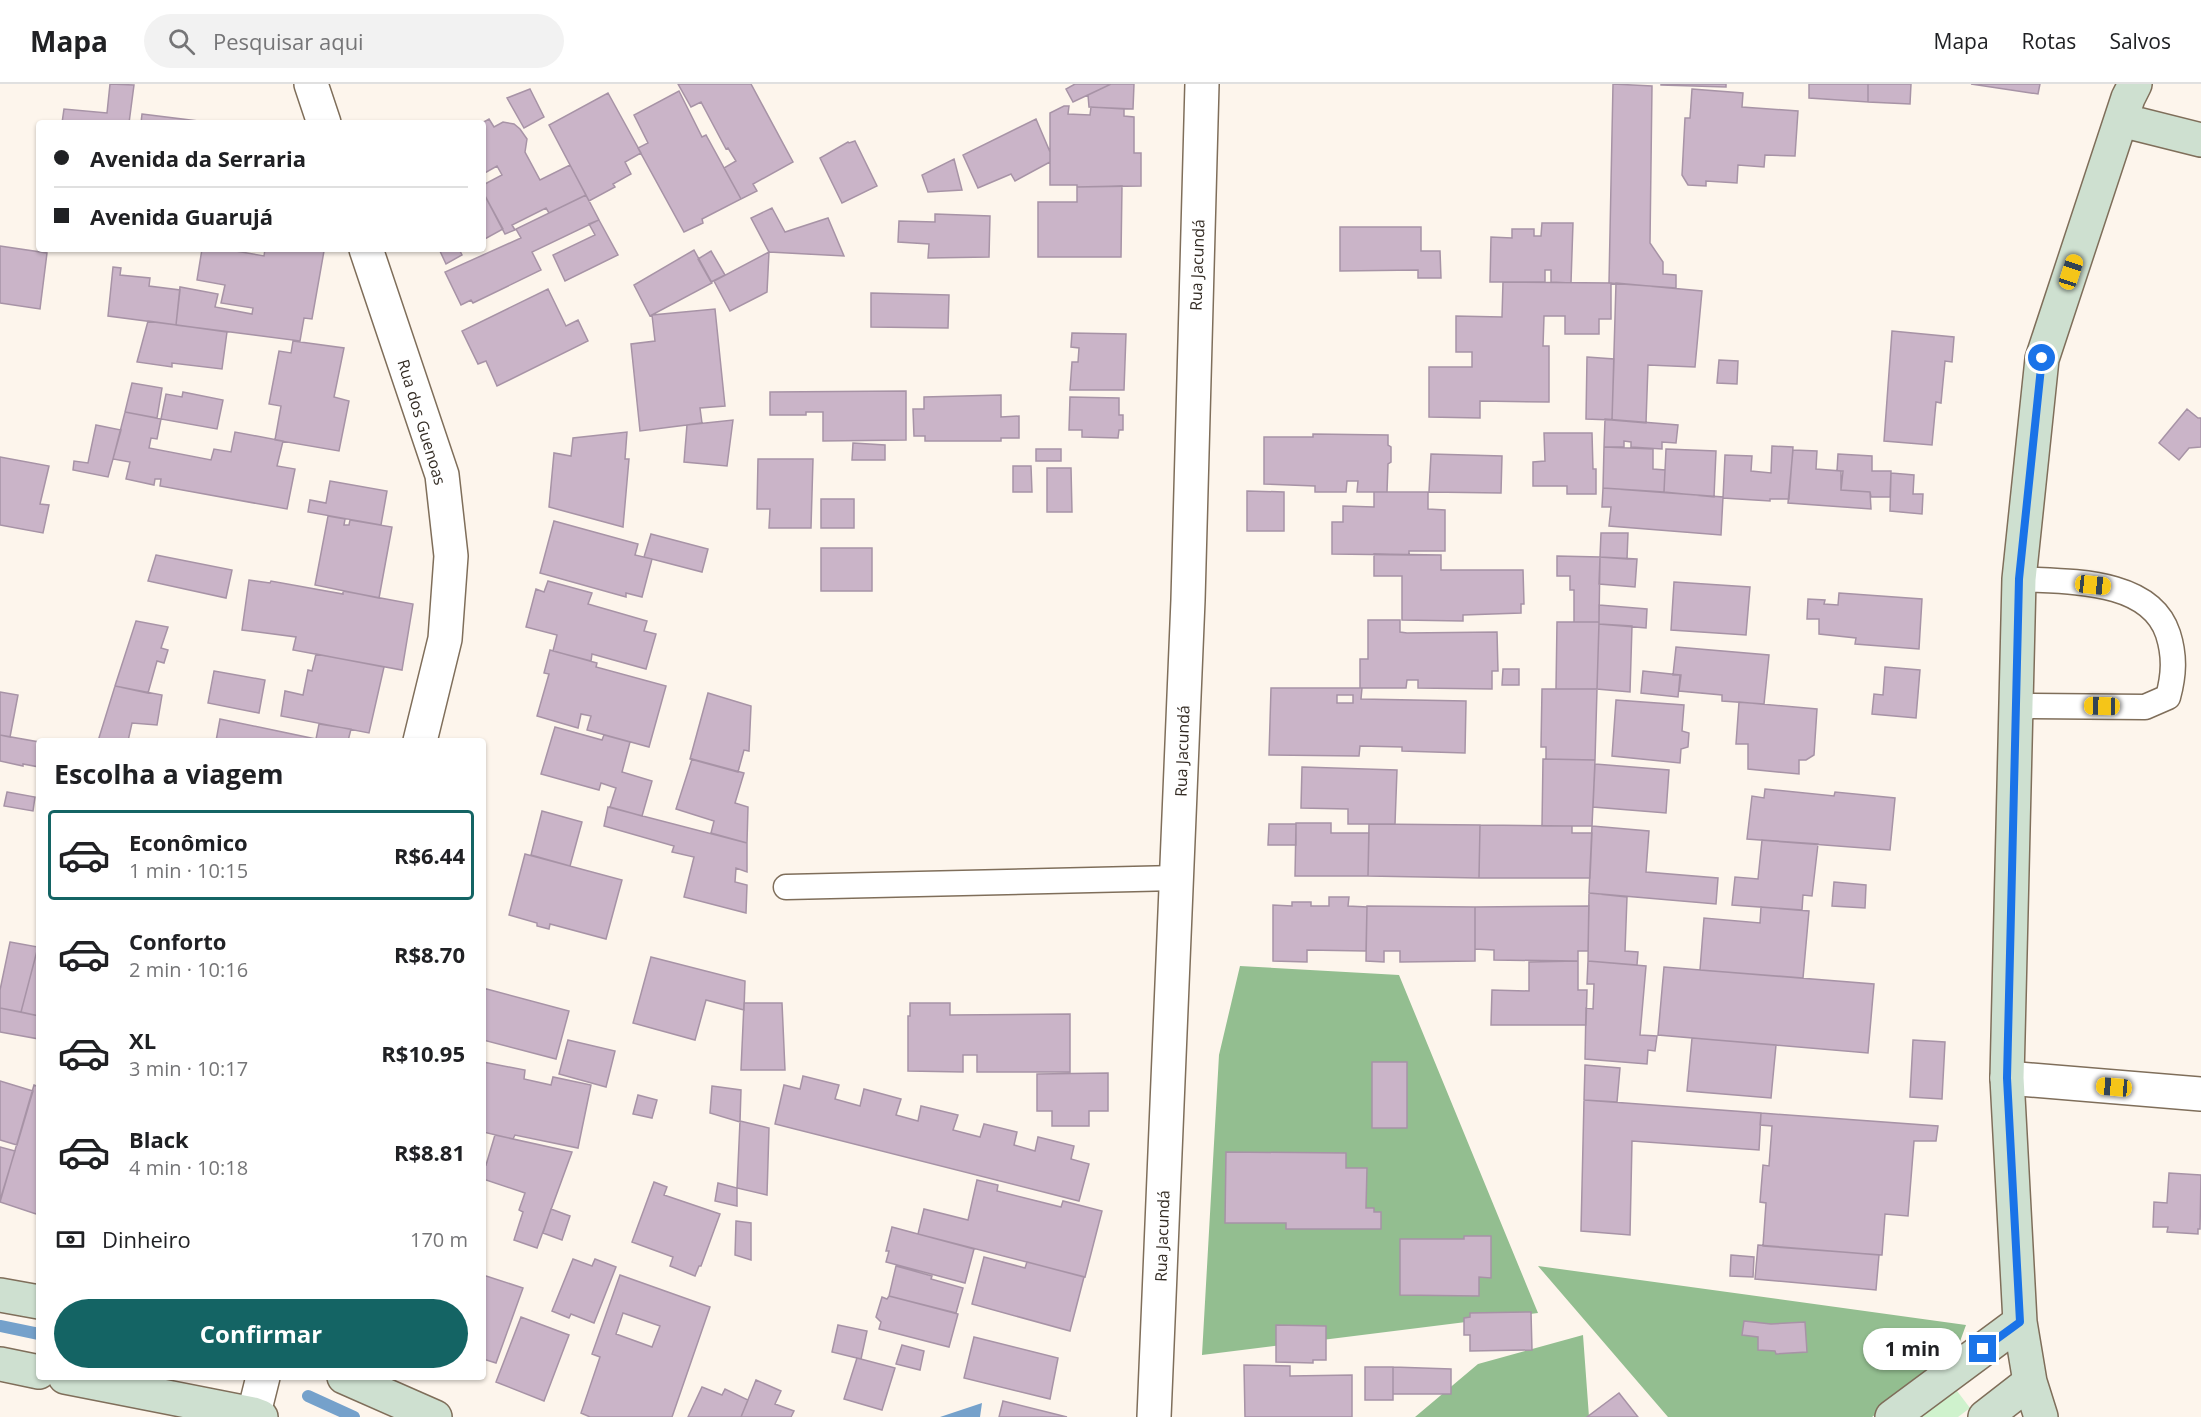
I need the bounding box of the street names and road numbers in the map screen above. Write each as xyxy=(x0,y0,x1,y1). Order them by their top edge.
street label: Rua Jacundá xyxy=(1184,219,1210,311)
street label: Rua dos Guenoas xyxy=(392,356,452,488)
street label: Rua Jacundá xyxy=(1169,705,1195,797)
street label: Rua Jacundá xyxy=(1149,1190,1175,1282)

